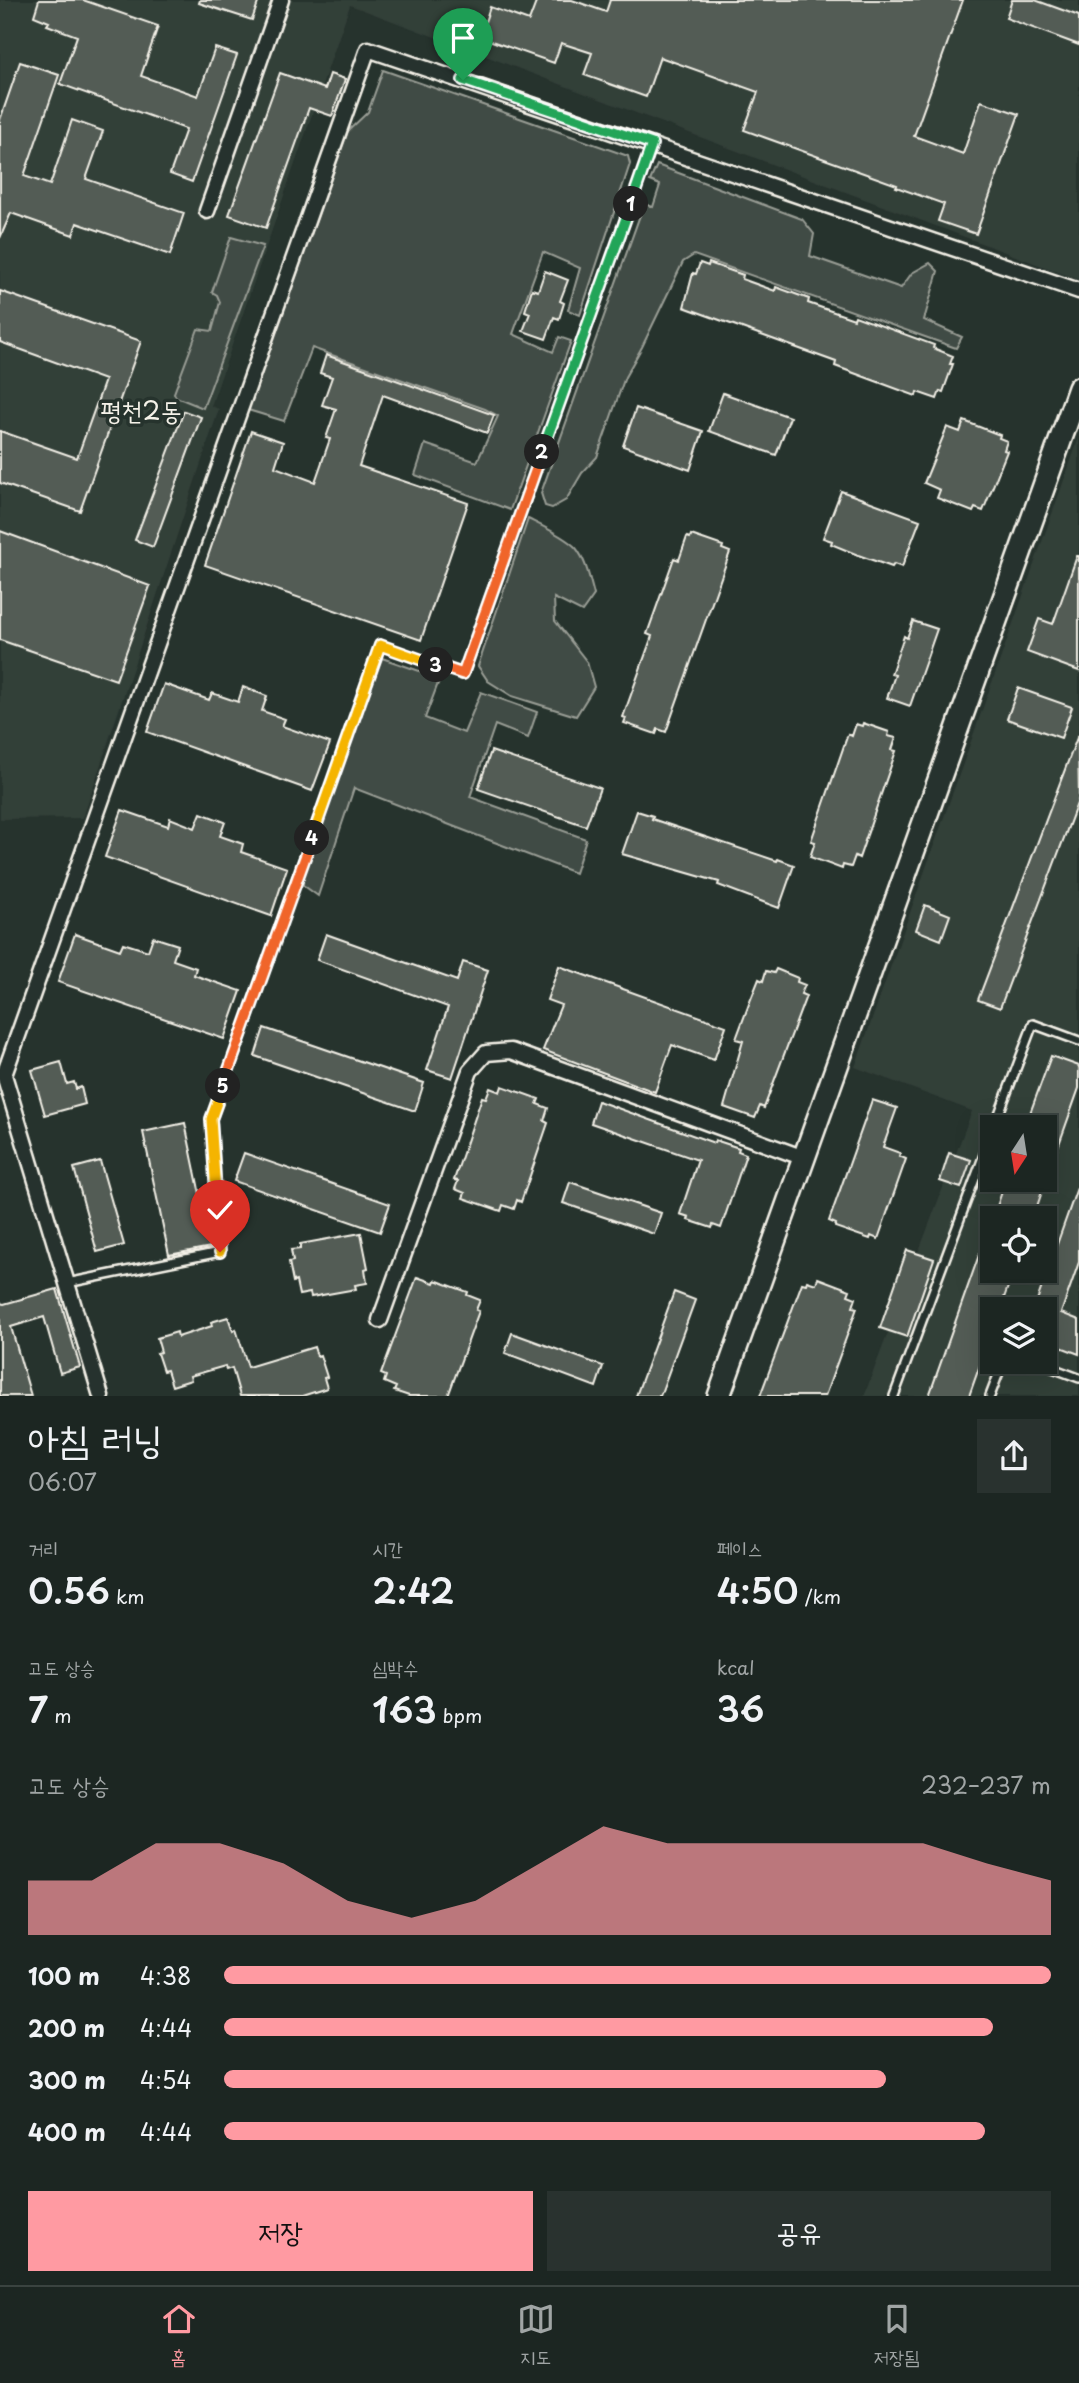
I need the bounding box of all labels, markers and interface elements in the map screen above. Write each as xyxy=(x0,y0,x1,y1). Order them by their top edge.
pin xyxy=(433,8,493,80)
icon: arrive xyxy=(444,19,482,57)
pin: 1 xyxy=(614,186,648,222)
text: 1 xyxy=(626,189,635,217)
district label: 평천2동 xyxy=(100,390,182,429)
pin: 2 xyxy=(524,434,560,470)
text: 2 xyxy=(535,437,548,465)
pin: 3 xyxy=(418,648,453,682)
text: 3 xyxy=(429,650,442,678)
pin: 4 xyxy=(294,820,330,856)
text: 4 xyxy=(305,823,318,851)
pin: 5 xyxy=(206,1068,241,1104)
text: 5 xyxy=(216,1071,229,1099)
north arrow xyxy=(980,1115,1057,1192)
map controls xyxy=(980,1115,1057,1374)
pin xyxy=(190,1180,250,1252)
icon: check xyxy=(201,1191,239,1229)
button: locate xyxy=(980,1206,1057,1283)
button: layers xyxy=(980,1297,1057,1374)
text: 아침 러닝 xyxy=(28,1409,163,1466)
button: share xyxy=(977,1419,1051,1493)
text: 06:07 xyxy=(28,1464,97,1499)
text: 거리 xyxy=(28,1534,59,1562)
text: 시간 xyxy=(372,1534,403,1562)
text: 페이스 xyxy=(717,1534,763,1562)
text: 0.56 xyxy=(28,1563,110,1616)
text: 2:42 xyxy=(372,1563,454,1616)
text: 4:50 xyxy=(717,1563,799,1616)
text: km xyxy=(110,1582,145,1610)
text: /km xyxy=(799,1582,841,1610)
text: 고도 상승 xyxy=(28,1653,95,1681)
text: 심박수 xyxy=(372,1653,418,1681)
text: kcal xyxy=(717,1653,755,1681)
text: 36 xyxy=(717,1681,764,1734)
text: 7 xyxy=(28,1682,48,1735)
text: 163 xyxy=(372,1682,437,1735)
text: m xyxy=(48,1701,72,1729)
text: bpm xyxy=(437,1701,482,1729)
text: 고도 상승 xyxy=(28,1767,110,1802)
text: 232–237 m xyxy=(921,1767,1051,1802)
text: 100 m xyxy=(28,1958,100,1993)
text: 4:38 xyxy=(140,1958,191,1993)
text: 200 m xyxy=(28,2010,105,2045)
text: 4:44 xyxy=(140,2010,192,2045)
text: 300 m xyxy=(28,2062,106,2097)
text: 4:54 xyxy=(140,2062,192,2097)
text: 400 m xyxy=(28,2114,106,2149)
text: 4:44 xyxy=(140,2114,192,2149)
button: 저장 xyxy=(28,2191,533,2271)
button: 공유 xyxy=(547,2191,1051,2271)
tab: 홈 xyxy=(160,2300,198,2371)
tab: 지도 xyxy=(517,2300,555,2371)
tab: 저장됨 xyxy=(874,2300,919,2371)

